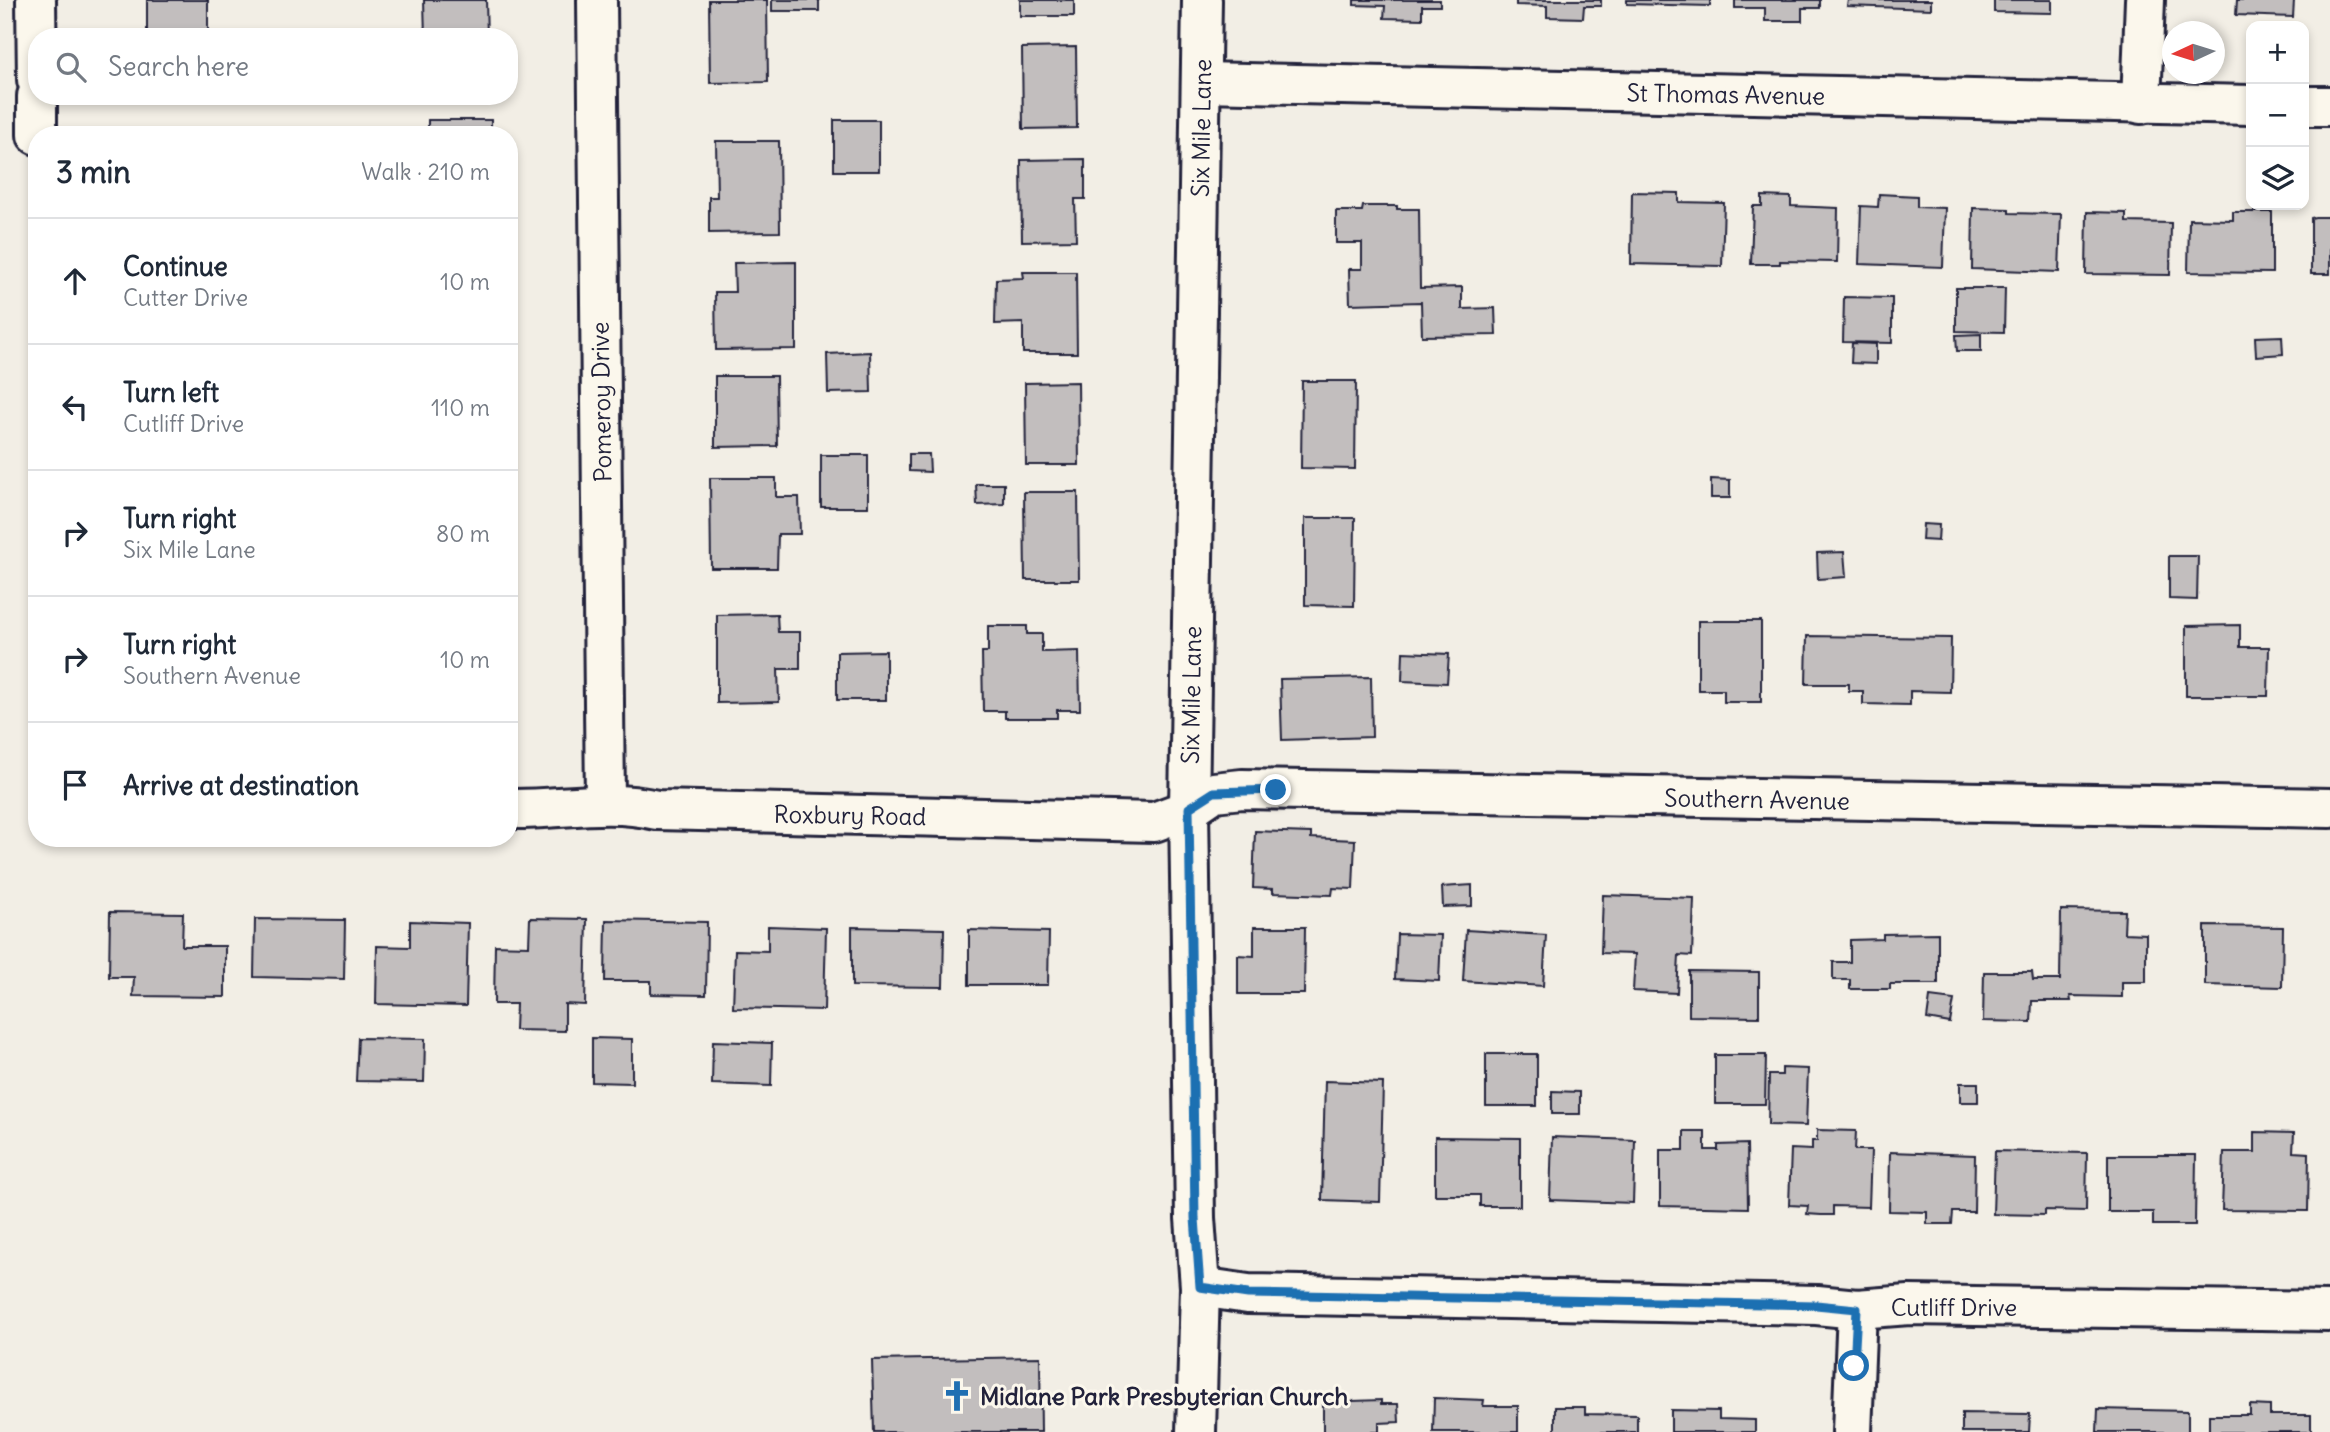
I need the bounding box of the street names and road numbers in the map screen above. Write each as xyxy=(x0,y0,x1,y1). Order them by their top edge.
street label: Six Mile Lane xyxy=(1185,59,1217,197)
street label: St Thomas Avenue xyxy=(1627,77,1825,111)
street label: Pomeroy Drive xyxy=(585,321,617,483)
street label: Six Mile Lane xyxy=(1175,626,1207,764)
street label: Southern Avenue xyxy=(1664,782,1850,816)
street label: Roxbury Road xyxy=(773,799,927,831)
street label: Cutliff Drive xyxy=(1891,1292,2017,1322)

